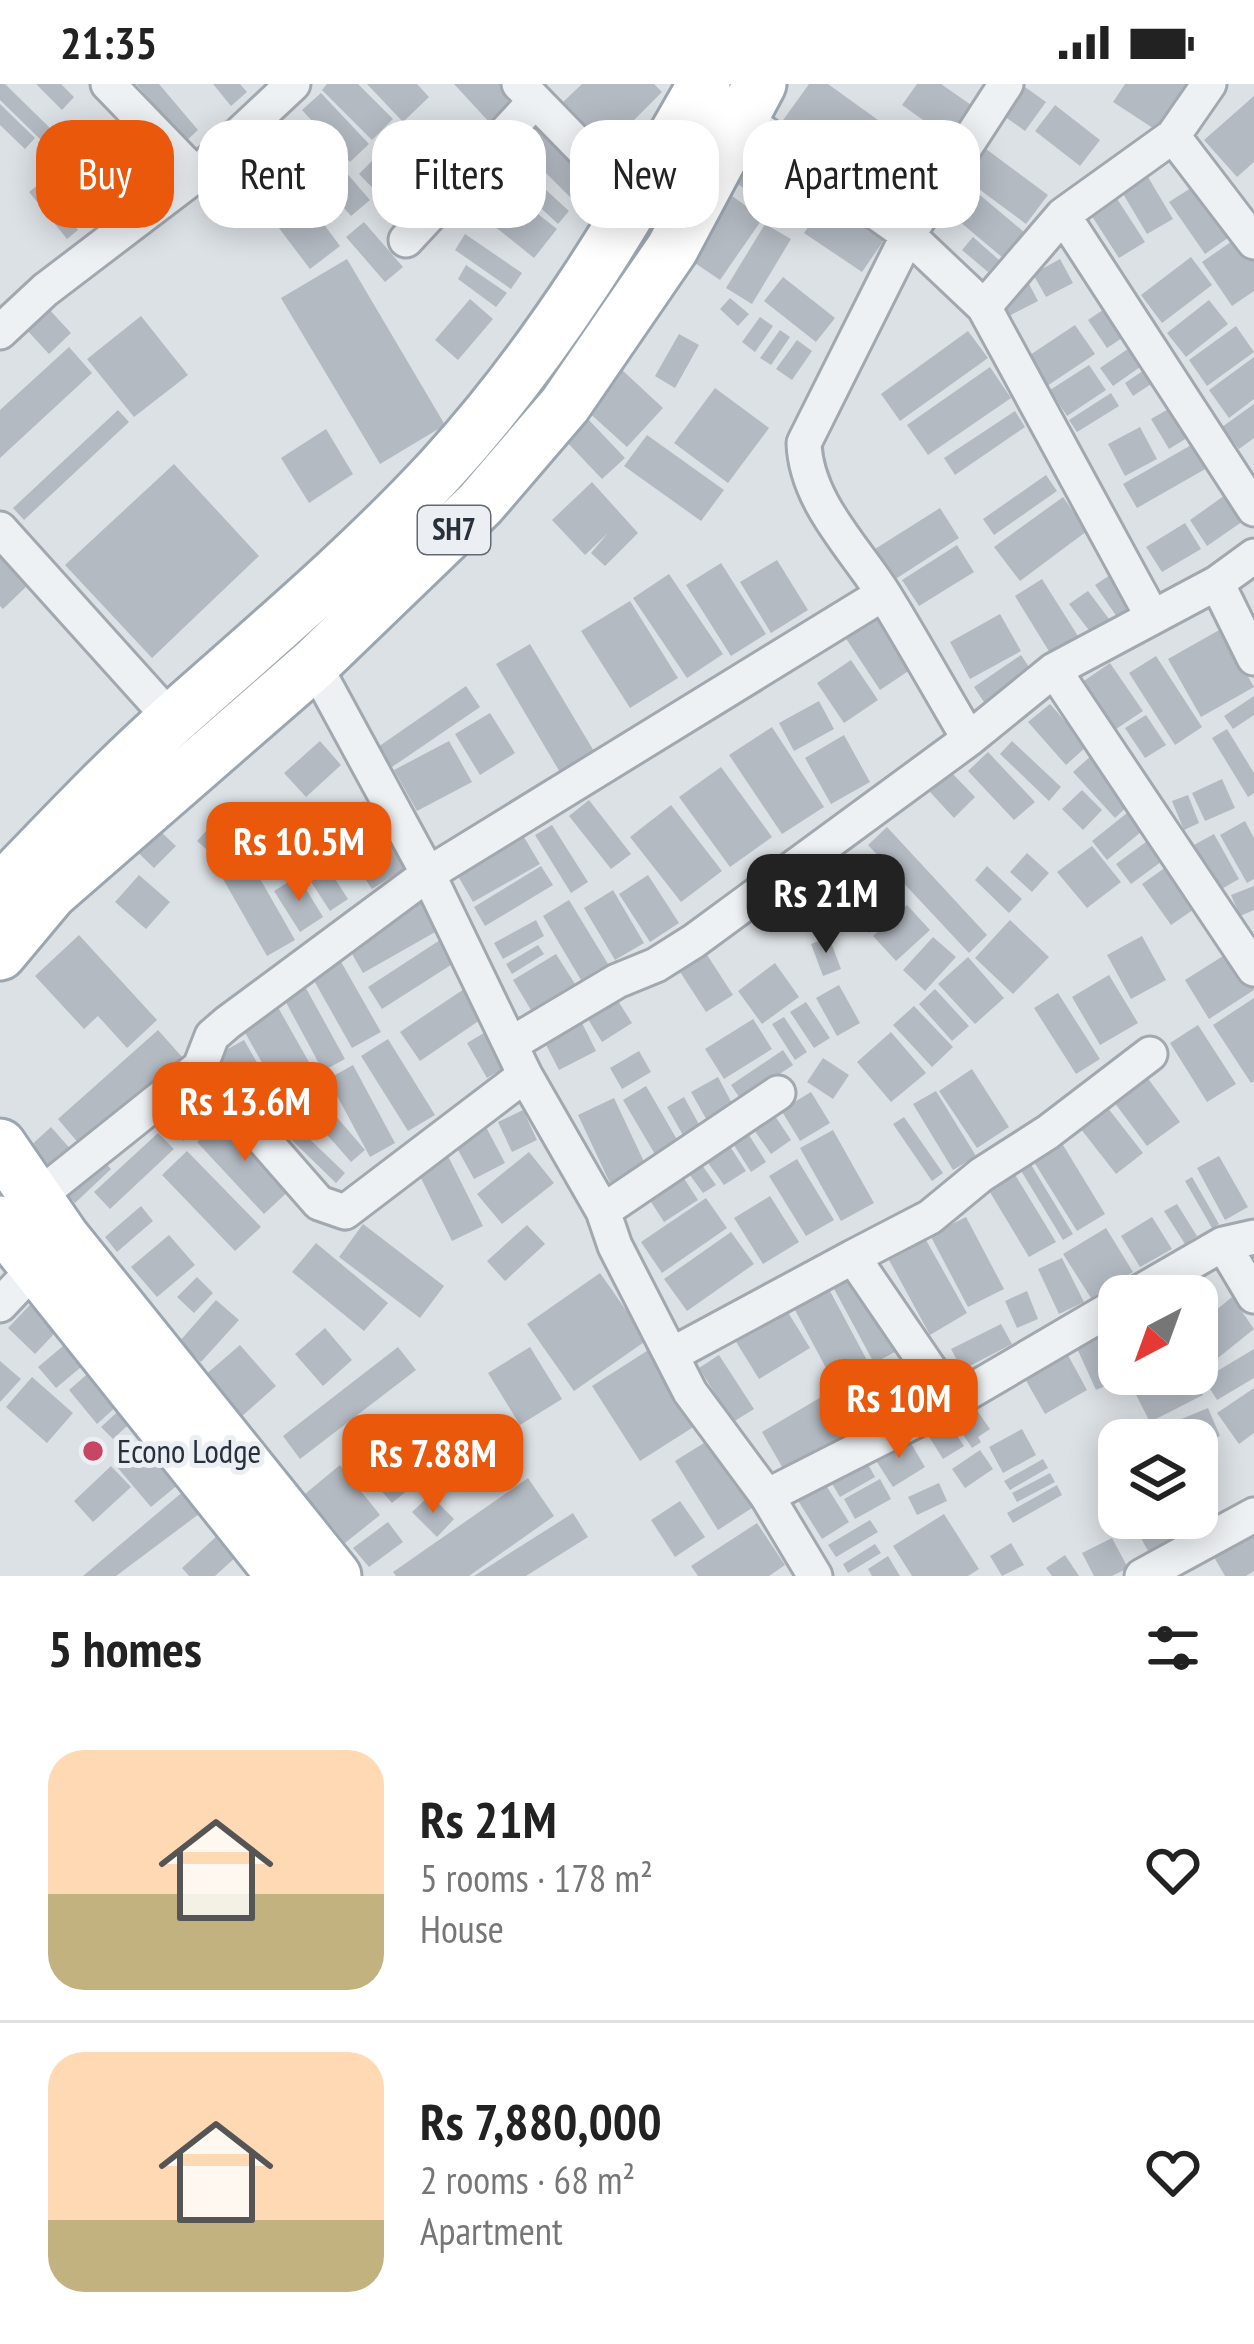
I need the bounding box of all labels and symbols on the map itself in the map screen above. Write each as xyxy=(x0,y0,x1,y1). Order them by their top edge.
road number: SH7 xyxy=(418,506,490,554)
pin: Rs 10.5M xyxy=(175,802,423,904)
pin: Rs 21M xyxy=(728,854,924,956)
pin: Rs 13.6M xyxy=(121,1062,369,1164)
north arrow xyxy=(1098,1275,1218,1395)
pin: Rs 10M xyxy=(801,1359,997,1461)
pin: Rs 7.88M xyxy=(309,1414,557,1516)
place label: Econo Lodge xyxy=(117,1429,261,1472)
marker: Econo Lodge xyxy=(80,1438,106,1464)

